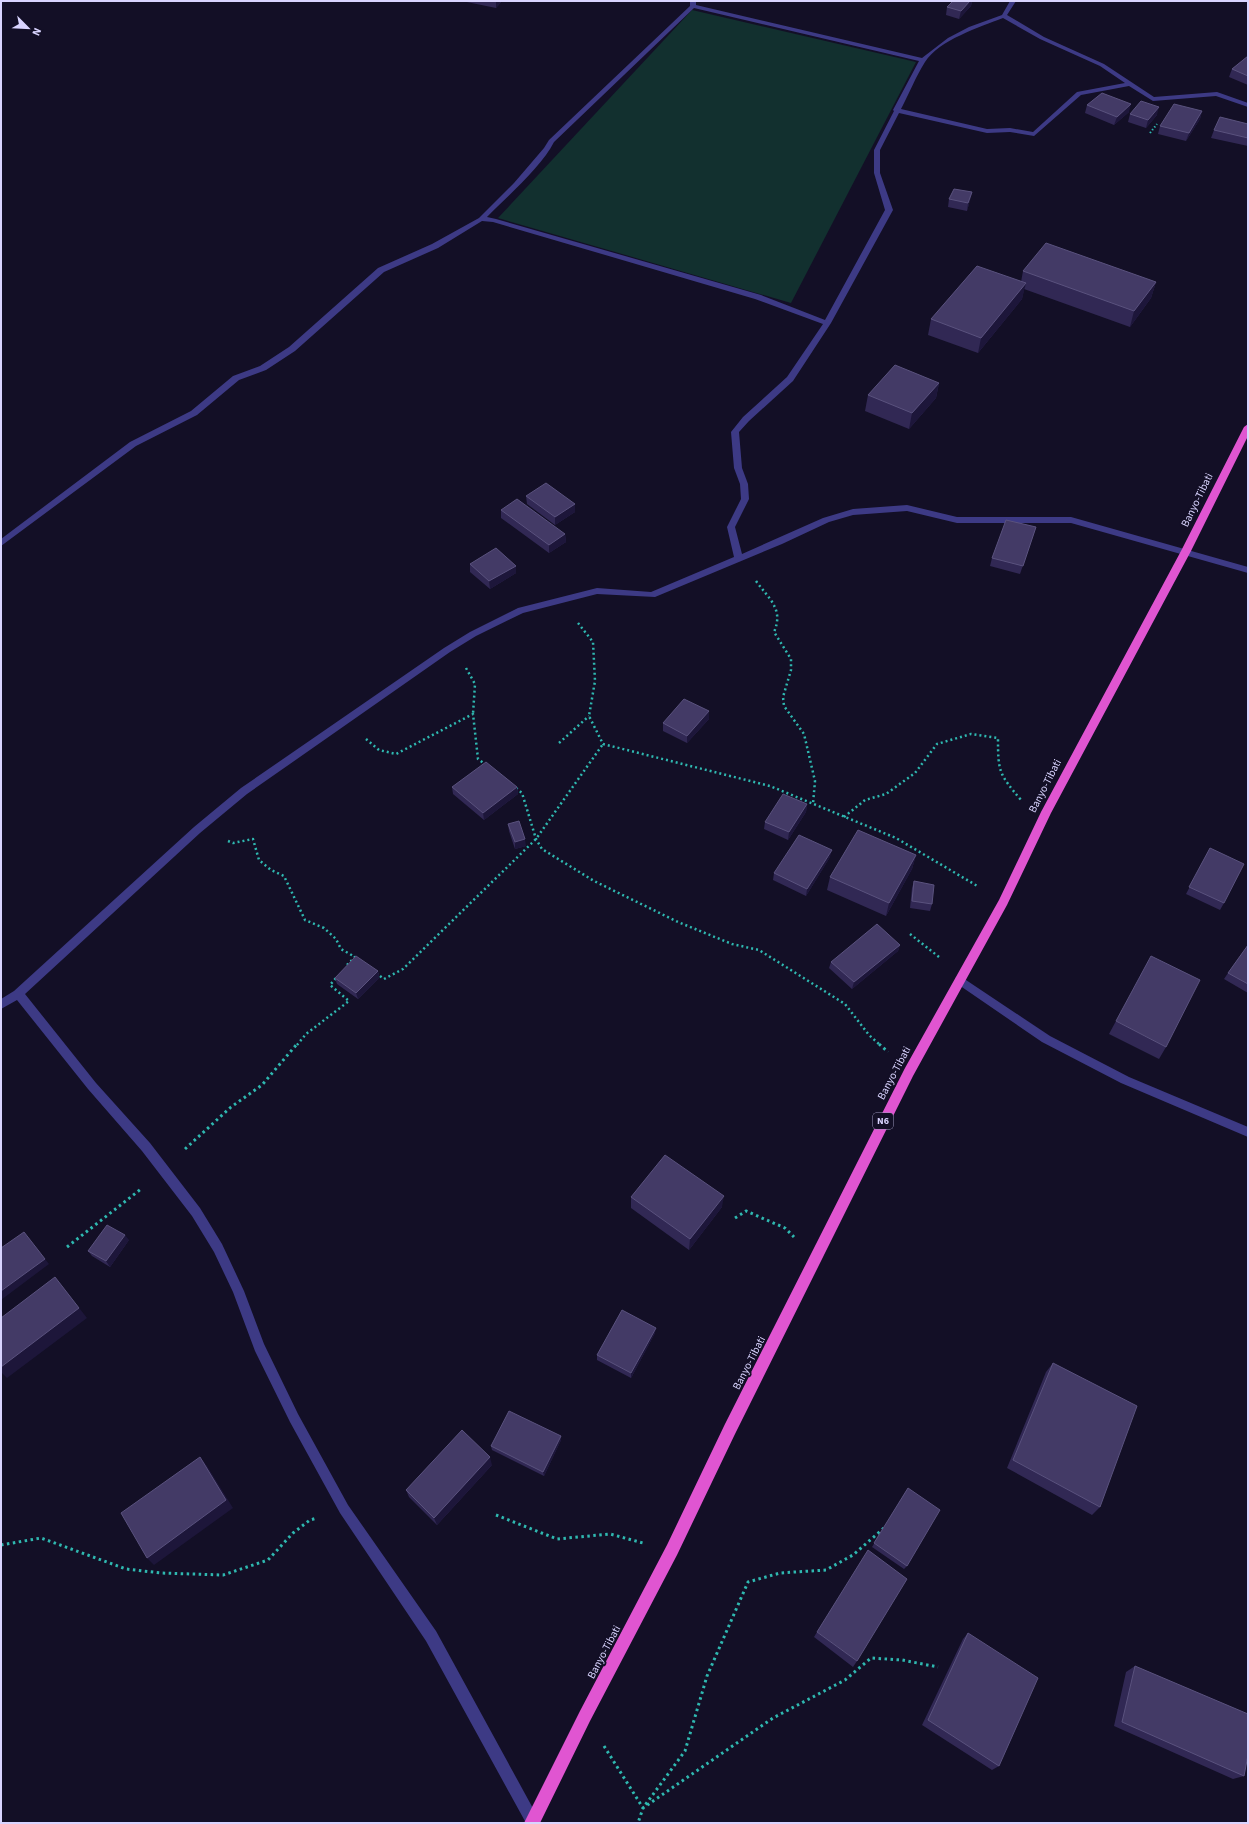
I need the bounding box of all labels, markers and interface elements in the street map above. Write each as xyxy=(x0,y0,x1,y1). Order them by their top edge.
north arrow xyxy=(8,8,48,48)
text: N xyxy=(28,25,45,38)
street label: Banyo-Tibati xyxy=(1177,470,1217,530)
street label: Banyo-Tibati xyxy=(1025,757,1065,815)
street label: Banyo-Tibati xyxy=(874,1044,914,1102)
road number: N6 xyxy=(873,1113,893,1129)
street label: Banyo-Tibati xyxy=(729,1334,769,1392)
street label: Banyo-Tibati xyxy=(584,1623,624,1681)

